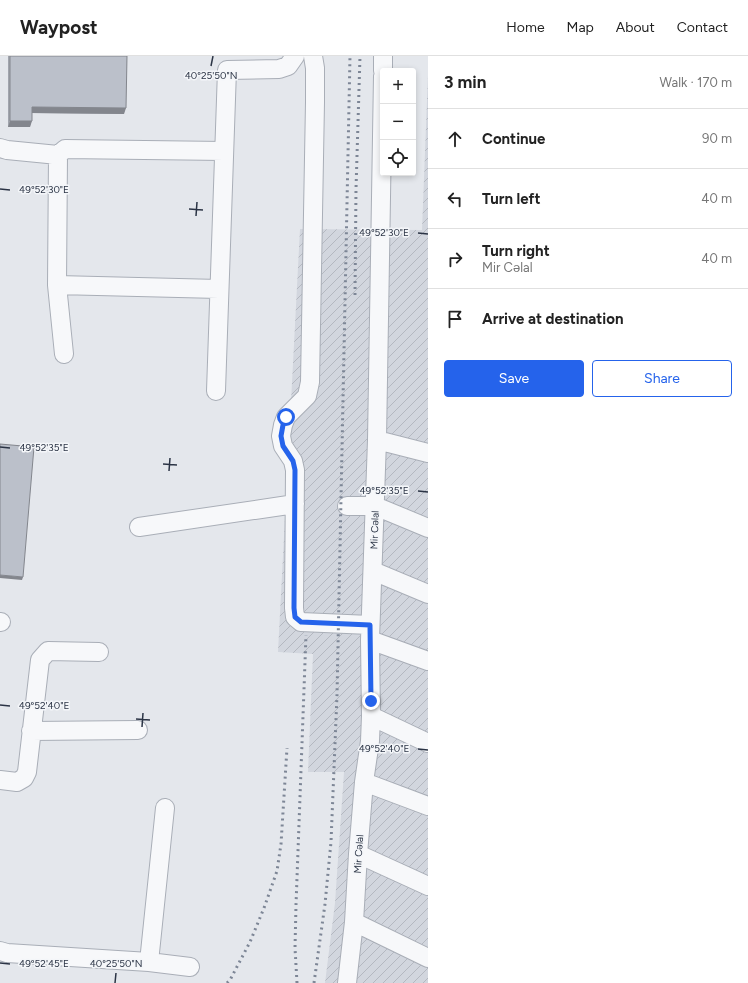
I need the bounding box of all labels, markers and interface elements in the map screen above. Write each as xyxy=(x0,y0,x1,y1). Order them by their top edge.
text: Waypost xyxy=(20,16,98,39)
text: Home xyxy=(506,19,545,36)
text: Map xyxy=(567,19,594,36)
text: About xyxy=(616,19,655,36)
text: Contact xyxy=(677,19,728,36)
map controls xyxy=(380,68,416,176)
button: + xyxy=(380,68,416,104)
text: 40°25'50"N xyxy=(185,69,237,82)
text: 3 min xyxy=(444,72,486,92)
text: Walk · 170 m xyxy=(660,75,732,90)
button: − xyxy=(380,104,416,140)
icon: ahead xyxy=(444,128,466,150)
text: Continue xyxy=(482,130,545,148)
text: 90 m xyxy=(702,131,732,146)
button: locate xyxy=(380,140,416,176)
text: 49°52'30"E xyxy=(19,183,69,196)
icon: left xyxy=(444,188,466,210)
text: Turn left xyxy=(482,190,540,208)
text: 40 m xyxy=(701,191,732,206)
text: 49°52'30"E xyxy=(359,226,409,239)
text: Turn right xyxy=(482,242,550,260)
icon: right xyxy=(444,248,466,270)
text: 40 m xyxy=(701,251,732,266)
text: Mir Cəlal xyxy=(482,260,533,275)
icon: arrive xyxy=(444,308,466,330)
text: Arrive at destination xyxy=(482,310,623,328)
button: Save xyxy=(444,360,584,397)
button: Share xyxy=(592,360,732,397)
route start xyxy=(277,408,295,426)
text: 49°52'35"E xyxy=(19,441,69,454)
text: 49°52'35"E xyxy=(359,484,409,497)
street label: Mir Cəlal xyxy=(367,510,382,550)
route end xyxy=(362,692,380,710)
text: 49°52'40"E xyxy=(19,699,69,712)
text: 49°52'40"E xyxy=(359,742,409,755)
street label: Mir Cəlal xyxy=(351,834,366,874)
text: 49°52'45"E xyxy=(19,957,69,970)
text: 40°25'50"N xyxy=(90,957,142,970)

